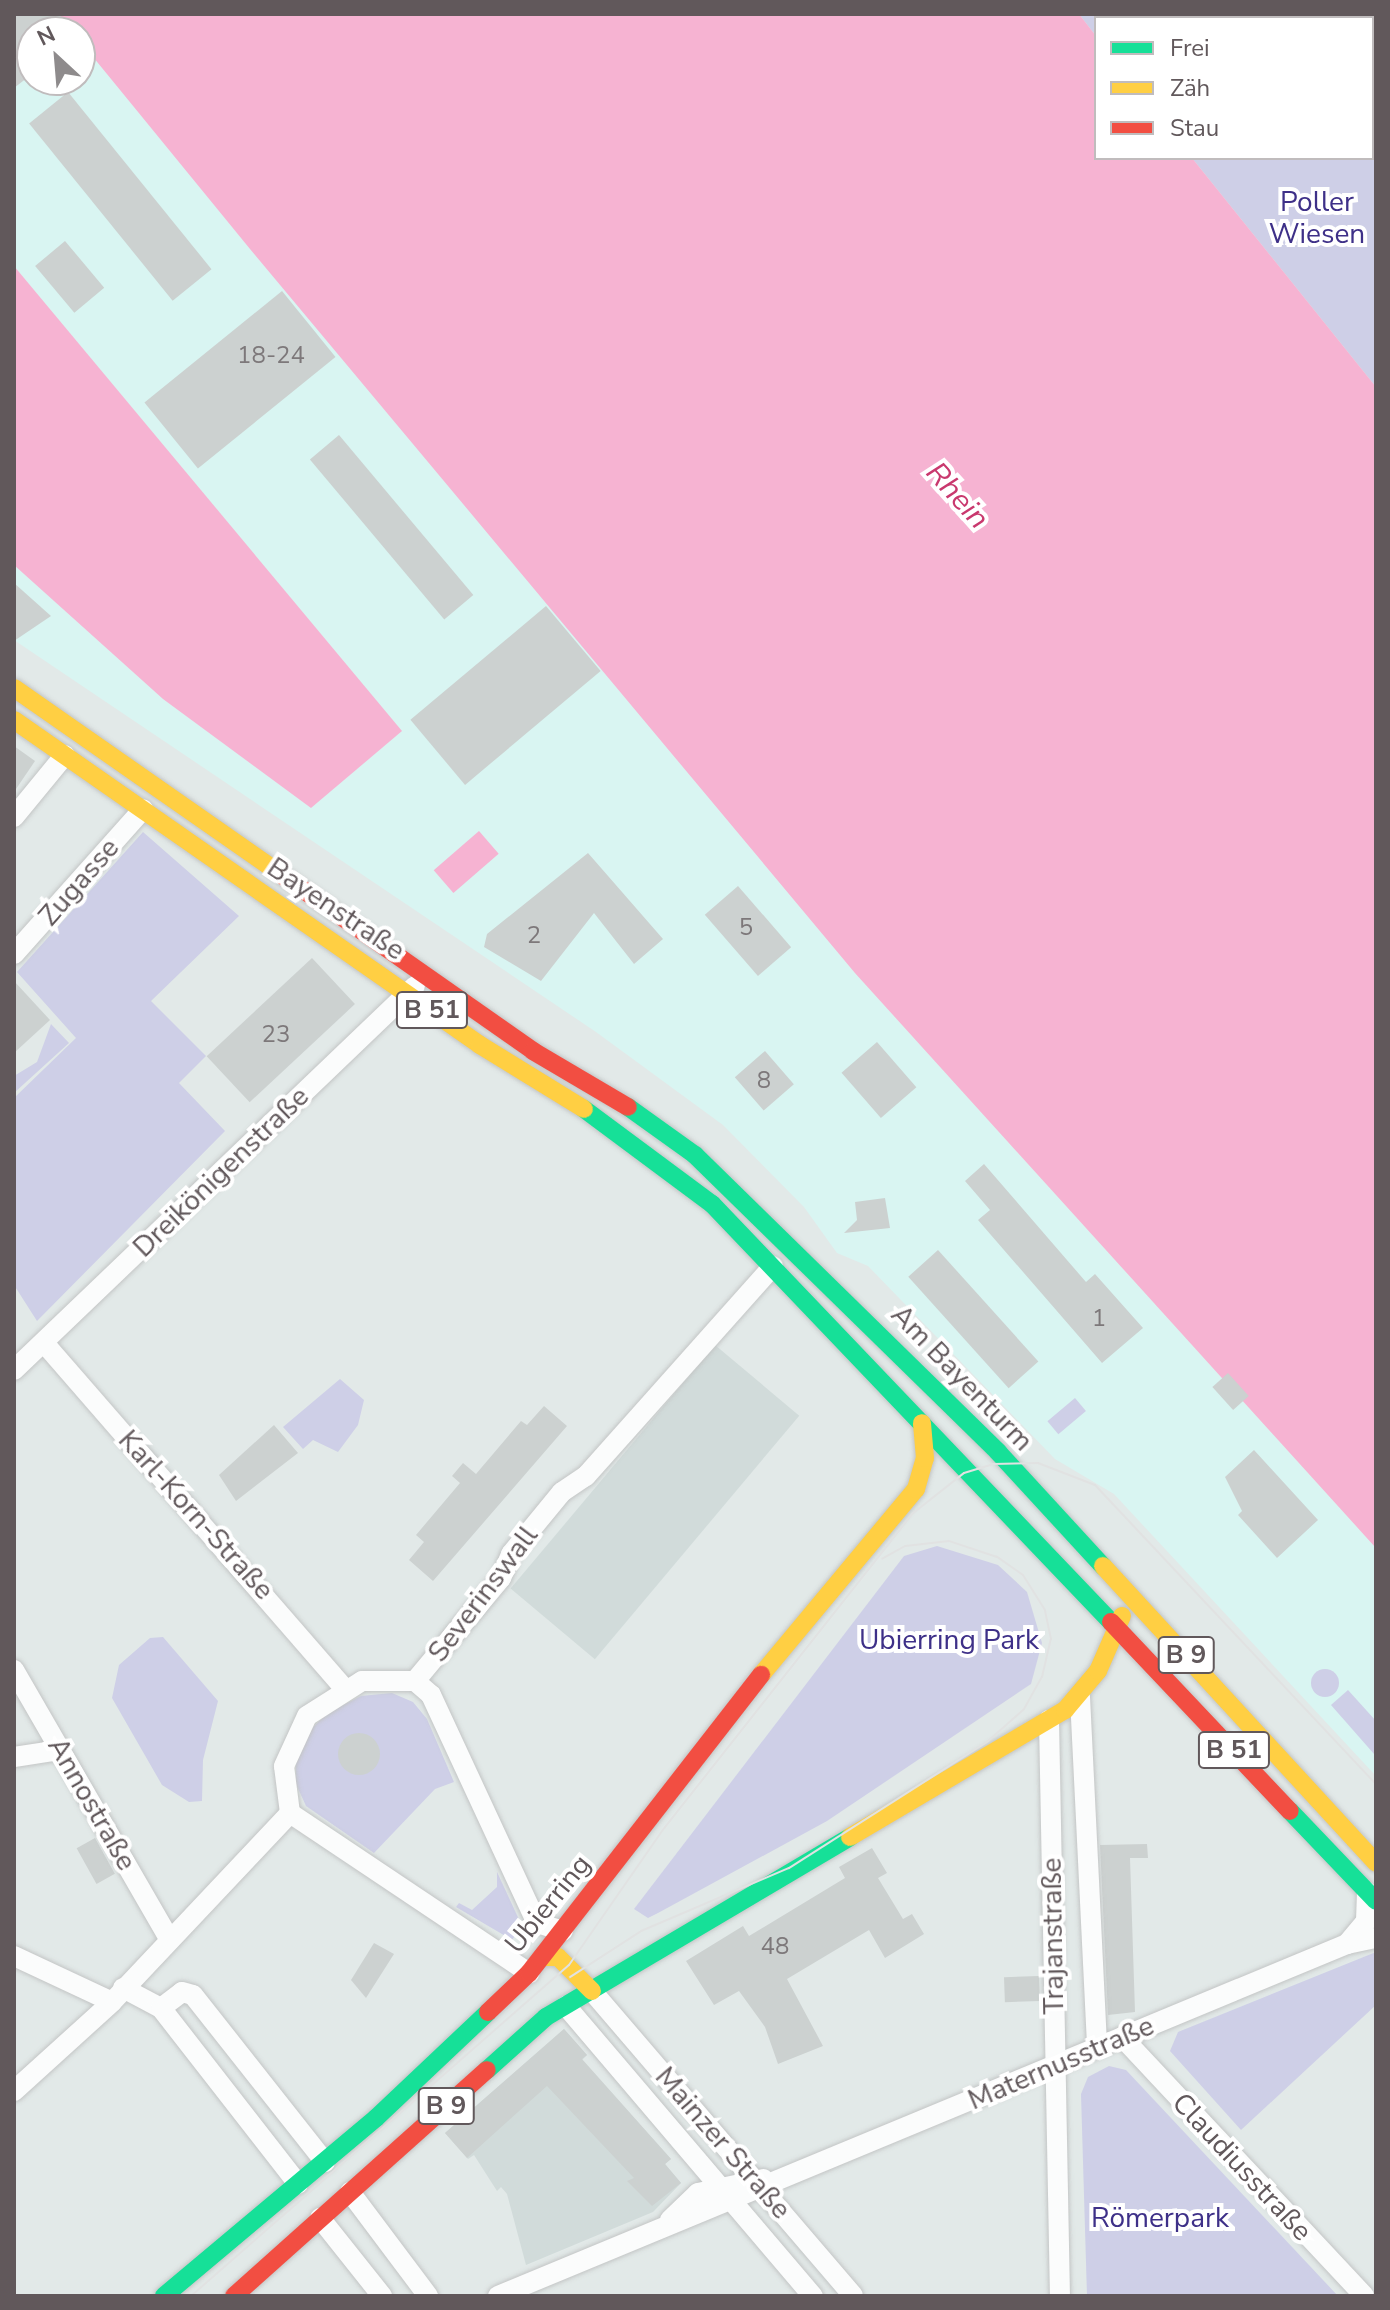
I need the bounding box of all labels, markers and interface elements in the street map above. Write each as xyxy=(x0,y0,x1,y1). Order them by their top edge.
north arrow xyxy=(16,16,96,96)
legend xyxy=(1094,16,1374,160)
text: N xyxy=(32,19,60,53)
text: Frei xyxy=(1170,32,1210,64)
text: Zäh xyxy=(1170,72,1210,104)
text: Stau xyxy=(1170,112,1219,144)
park label: Poller Wiesen xyxy=(1269,185,1365,251)
house number: 18-24 xyxy=(237,342,305,370)
water label: Rhein xyxy=(918,455,996,537)
street label: Zugasse xyxy=(32,831,126,933)
street label: Bayenstraße xyxy=(261,851,411,967)
house number: 5 xyxy=(739,914,753,942)
house number: 2 xyxy=(527,922,541,950)
road number: B 51 xyxy=(394,988,470,1032)
house number: 23 xyxy=(262,1021,290,1049)
house number: 8 xyxy=(757,1067,771,1095)
street label: Dreikönigenstraße xyxy=(126,1080,316,1264)
street label: Am Bayenturm xyxy=(884,1298,1040,1458)
house number: 1 xyxy=(1092,1305,1106,1333)
street label: Karl-Korn-Straße xyxy=(111,1423,281,1607)
street label: Severinswall xyxy=(421,1519,545,1669)
park label: Ubierring Park xyxy=(859,1623,1039,1657)
road number: B 9 xyxy=(1156,1633,1216,1677)
road number: B 51 xyxy=(1196,1728,1272,1772)
street label: Annostraße xyxy=(41,1732,143,1876)
street label: Ubierring xyxy=(498,1848,598,1960)
street label: Trajanstraße xyxy=(1035,1857,1071,2015)
house number: 48 xyxy=(761,1933,789,1961)
street label: Maternusstraße xyxy=(963,2009,1159,2117)
street label: Mainzer Straße xyxy=(648,2060,798,2226)
road number: B 9 xyxy=(416,2084,476,2128)
street label: Claudiusstraße xyxy=(1165,2086,1319,2248)
park label: Römerpark xyxy=(1091,2201,1229,2235)

